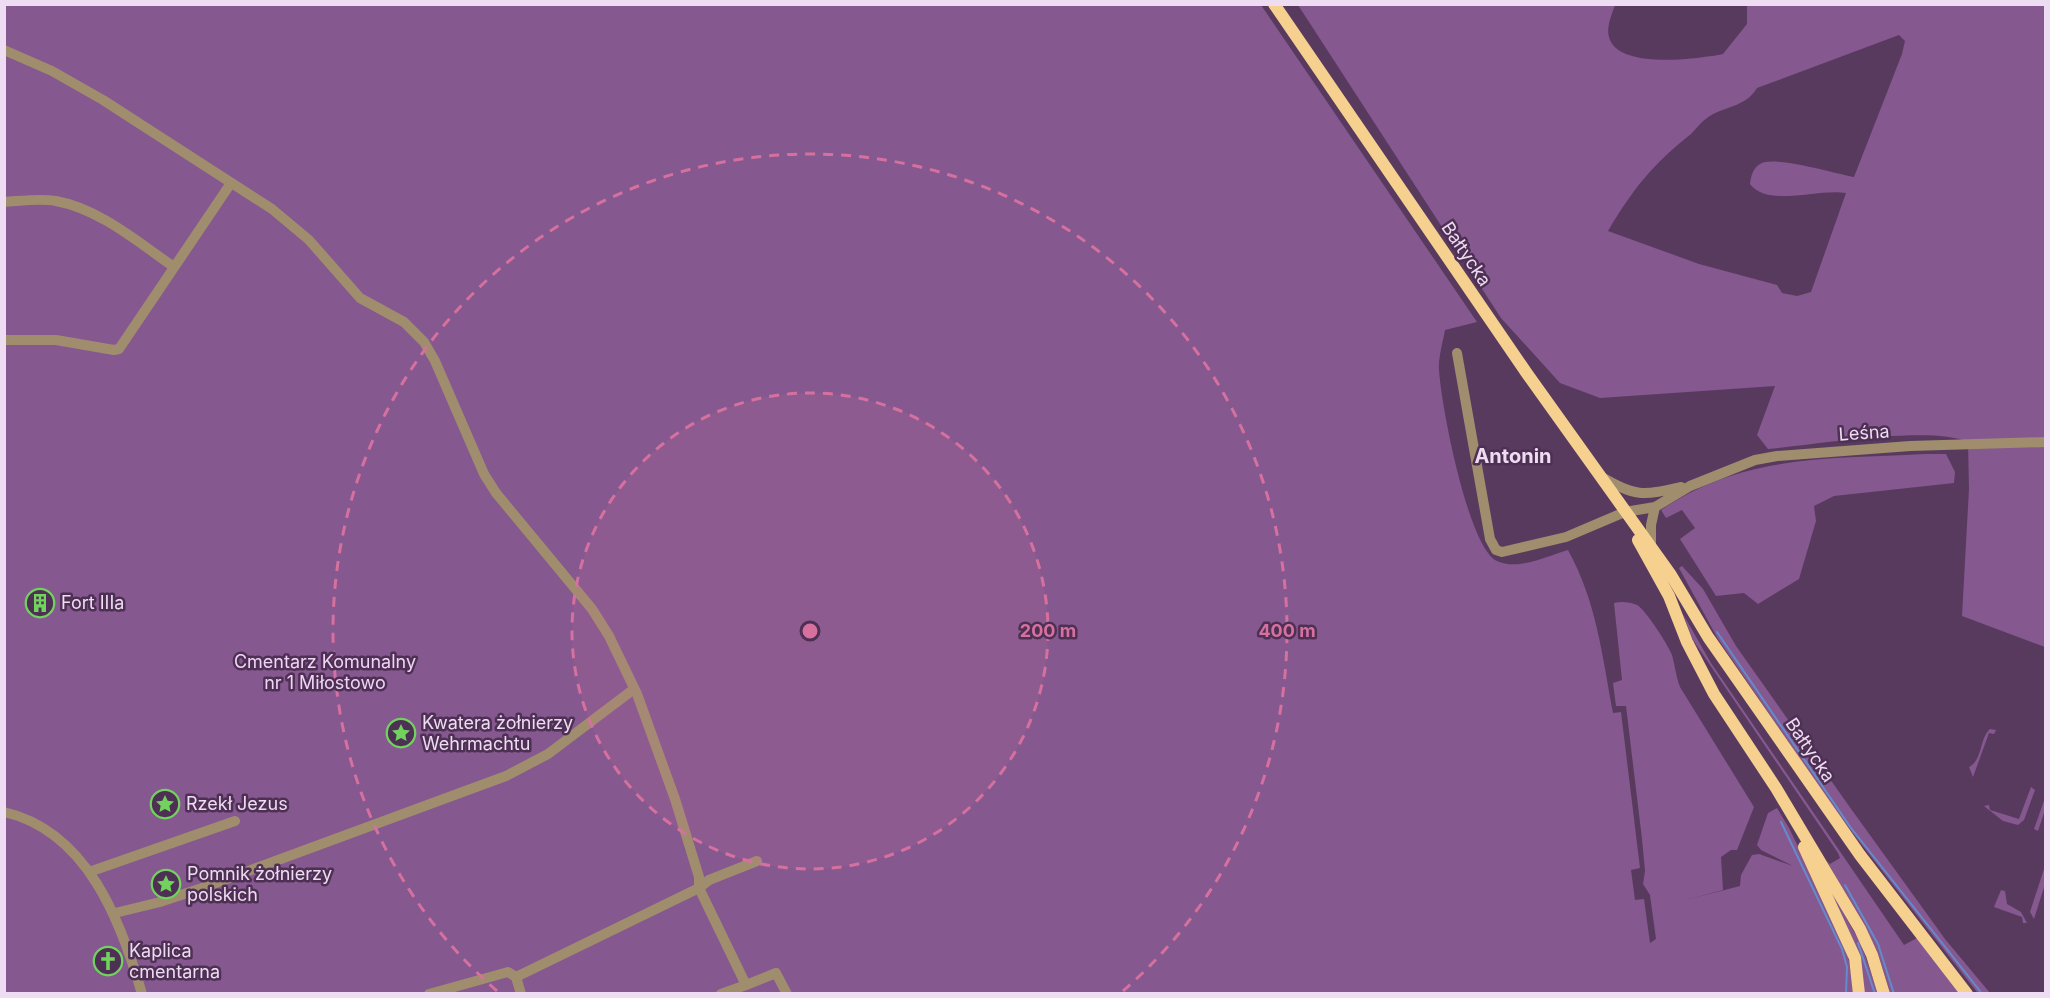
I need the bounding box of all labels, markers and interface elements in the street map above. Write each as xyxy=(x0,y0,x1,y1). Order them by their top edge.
street label: Bałtycka xyxy=(1437,218,1495,290)
street label: Leśna xyxy=(1838,420,1890,445)
district label: Antonin xyxy=(1474,444,1552,468)
building icon: Fort IIIa xyxy=(24,587,56,619)
place label: Fort IIIa xyxy=(61,592,124,613)
text: 200 m xyxy=(1020,620,1076,641)
text: 400 m xyxy=(1258,620,1316,641)
centre of rings xyxy=(800,621,820,641)
park label: Cmentarz Komunalny nr 1 Miłostowo xyxy=(234,651,416,693)
place label: Kwatera żołnierzy Wehrmachtu xyxy=(422,712,573,754)
street label: Bałtycka xyxy=(1781,714,1839,786)
place icon: Kwatera żołnierzy Wehrmachtu xyxy=(385,717,417,749)
place icon: Rzekł Jezus xyxy=(149,788,181,820)
place label: Rzekł Jezus xyxy=(186,793,288,814)
place label: Pomnik żołnierzy polskich xyxy=(187,863,332,905)
place icon: Pomnik żołnierzy polskich xyxy=(150,868,182,900)
place label: Kaplica cmentarna xyxy=(129,940,220,982)
church icon: Kaplica cmentarna xyxy=(92,945,124,977)

